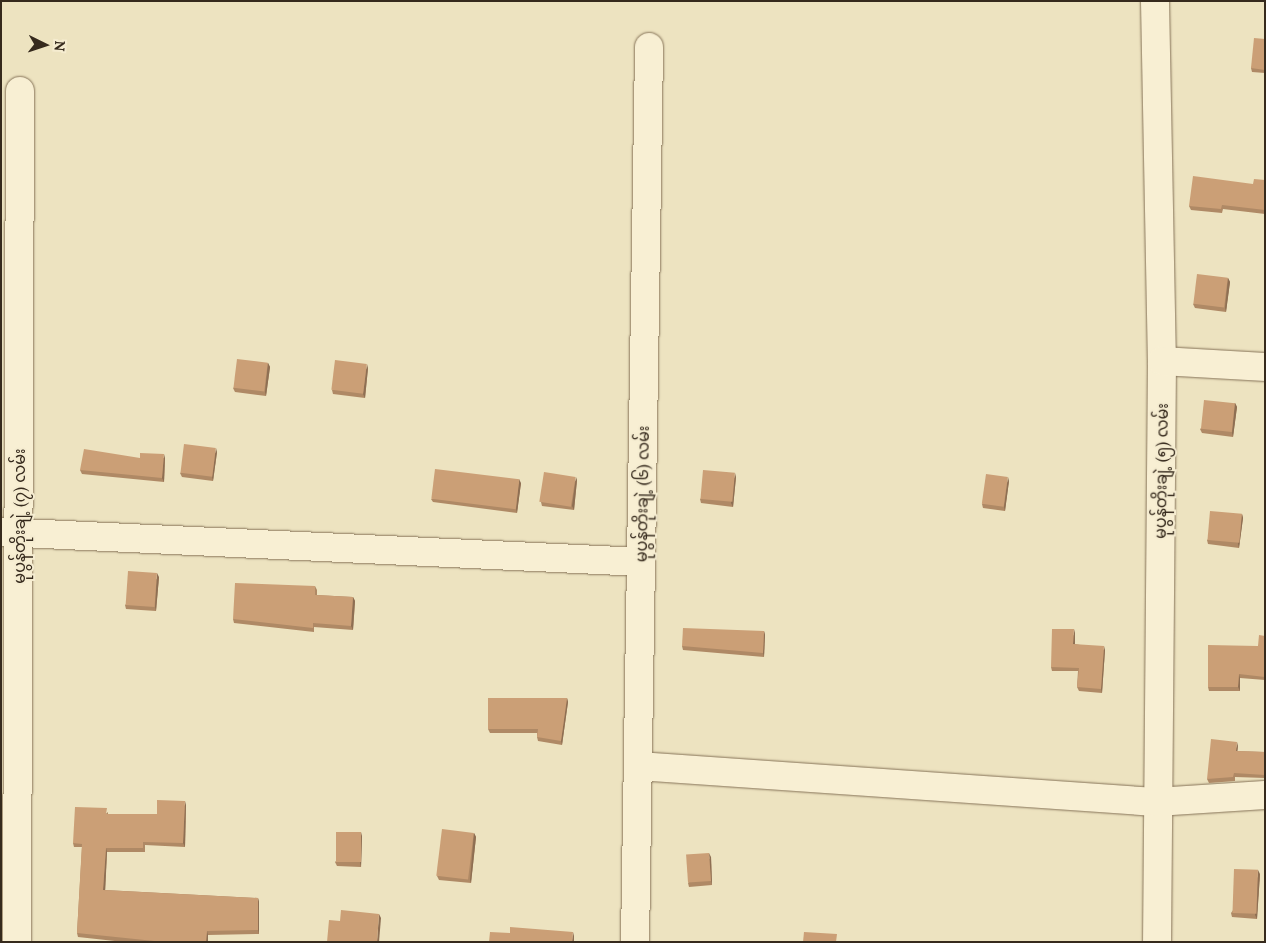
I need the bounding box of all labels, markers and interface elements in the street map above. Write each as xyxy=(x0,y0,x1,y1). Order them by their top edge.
north arrow xyxy=(20,20,70,70)
text: N xyxy=(51,40,69,52)
street label: မုပွန်တိုးချဲ့ (၅) လမ်း xyxy=(1150,403,1172,539)
street label: မုပွန်တိုးချဲ့ (၆) လမ်း xyxy=(631,426,653,562)
street label: မုပွန်တိုးချဲ့ (၇) လမ်း xyxy=(9,448,29,584)

